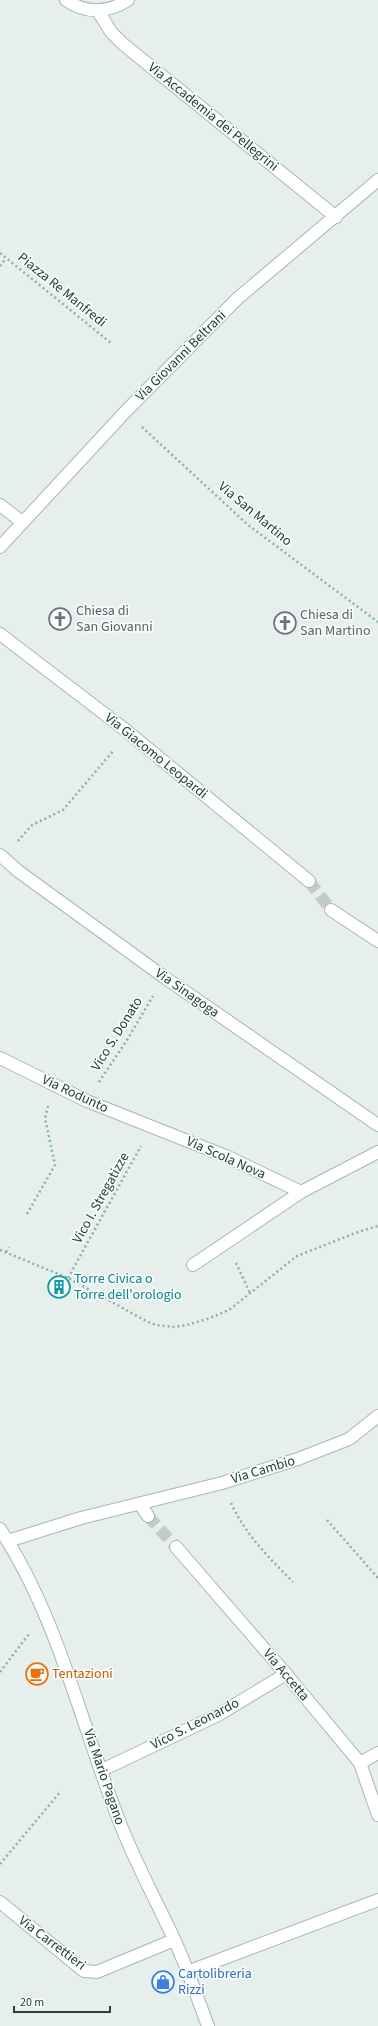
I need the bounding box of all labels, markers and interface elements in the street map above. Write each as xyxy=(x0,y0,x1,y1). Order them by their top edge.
street label: Via Accademia dei Pellegrini xyxy=(143,58,283,176)
street label: Piazza Re Manfredi xyxy=(13,248,111,332)
street label: Via Giovanni Beltrani xyxy=(131,306,231,406)
street label: Via San Martino xyxy=(214,477,296,551)
place label: Chiesa di San Giovanni xyxy=(76,601,153,637)
place label: Chiesa di San Martino xyxy=(300,605,371,641)
church icon: Chiesa di San Giovanni xyxy=(47,606,73,632)
church icon: Chiesa di San Martino xyxy=(272,610,298,636)
street label: Via Giacomo Leopardi xyxy=(100,708,212,804)
street label: Via Sinagoga xyxy=(151,963,223,1023)
street label: Vico S. Donato xyxy=(86,993,148,1075)
street label: Via Rodunto xyxy=(39,1070,111,1118)
street label: Via Scola Nova xyxy=(183,1132,269,1184)
street label: Vico I. Stregatizze xyxy=(68,1149,134,1247)
place label: Torre Civica o Torre dell'orologio xyxy=(74,1269,182,1305)
building icon: Torre Civica o Torre dell'orologio xyxy=(46,1274,72,1300)
street label: Via Cambio xyxy=(229,1451,297,1489)
street label: Via Accetta xyxy=(258,1644,314,1706)
cafe icon: Tentazioni xyxy=(24,1661,50,1687)
place label: Tentazioni xyxy=(52,1664,113,1684)
street label: Vico S. Leonardo xyxy=(147,1693,243,1755)
street label: Via Mario Pagano xyxy=(78,1726,130,1828)
street label: Via Carrettieri xyxy=(14,1911,90,1975)
place label: Cartolibreria Rizzi xyxy=(178,1964,252,2000)
shop icon: Cartolibreria Rizzi xyxy=(150,1969,176,1995)
scale bar xyxy=(14,1988,110,2014)
text: 20 m xyxy=(20,1994,44,2011)

